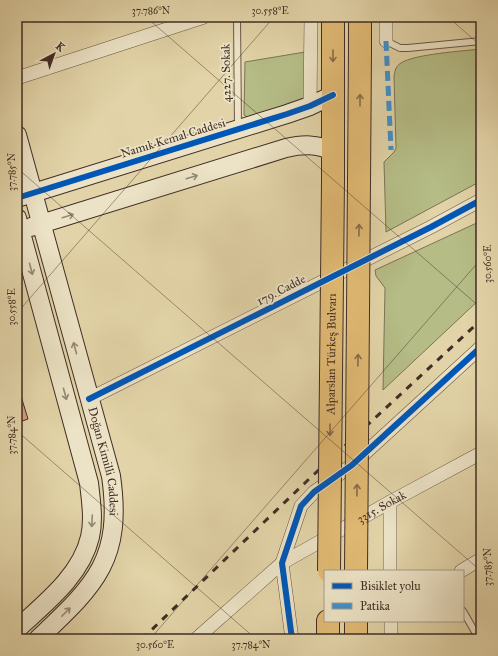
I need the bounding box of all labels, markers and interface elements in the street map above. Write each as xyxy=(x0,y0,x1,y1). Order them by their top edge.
text: 37.786°N xyxy=(132,5,171,17)
text: 30.558°E xyxy=(251,5,289,17)
north arrow xyxy=(34,34,74,74)
text: K xyxy=(53,39,68,55)
street label: 4227. Sokak xyxy=(218,43,234,102)
one-way arrow xyxy=(329,49,337,62)
one-way arrow xyxy=(356,94,364,107)
street label: Namık Kemal Caddesi xyxy=(119,115,228,161)
text: 37.785°N xyxy=(6,152,18,191)
one-way arrow xyxy=(185,173,198,180)
one-way arrow xyxy=(61,212,74,219)
one-way arrow xyxy=(355,224,363,237)
text: 30.560°E xyxy=(482,245,494,283)
one-way arrow xyxy=(28,262,35,275)
street label: 179. Cadde xyxy=(254,272,308,308)
text: 30.558°E xyxy=(6,288,18,326)
street label: Alparslan Türkeş Bulvarı xyxy=(324,293,339,416)
one-way arrow xyxy=(71,341,79,354)
one-way arrow xyxy=(354,354,362,367)
one-way arrow xyxy=(62,388,69,401)
street label: Doğan Kimilli Caddesi xyxy=(85,405,121,517)
text: 37.784°N xyxy=(6,415,18,455)
one-way arrow xyxy=(326,423,334,436)
one-way arrow xyxy=(353,484,361,497)
street label: 3315. Sokak xyxy=(355,488,409,526)
one-way arrow xyxy=(88,514,95,527)
text: 37.785°N xyxy=(482,547,494,586)
legend xyxy=(324,570,464,622)
text: Bisiklet yolu xyxy=(360,579,421,593)
text: Patika xyxy=(360,599,391,613)
one-way arrow xyxy=(61,607,71,617)
text: 30.560°E xyxy=(136,639,174,651)
text: 37.784°N xyxy=(231,639,271,651)

